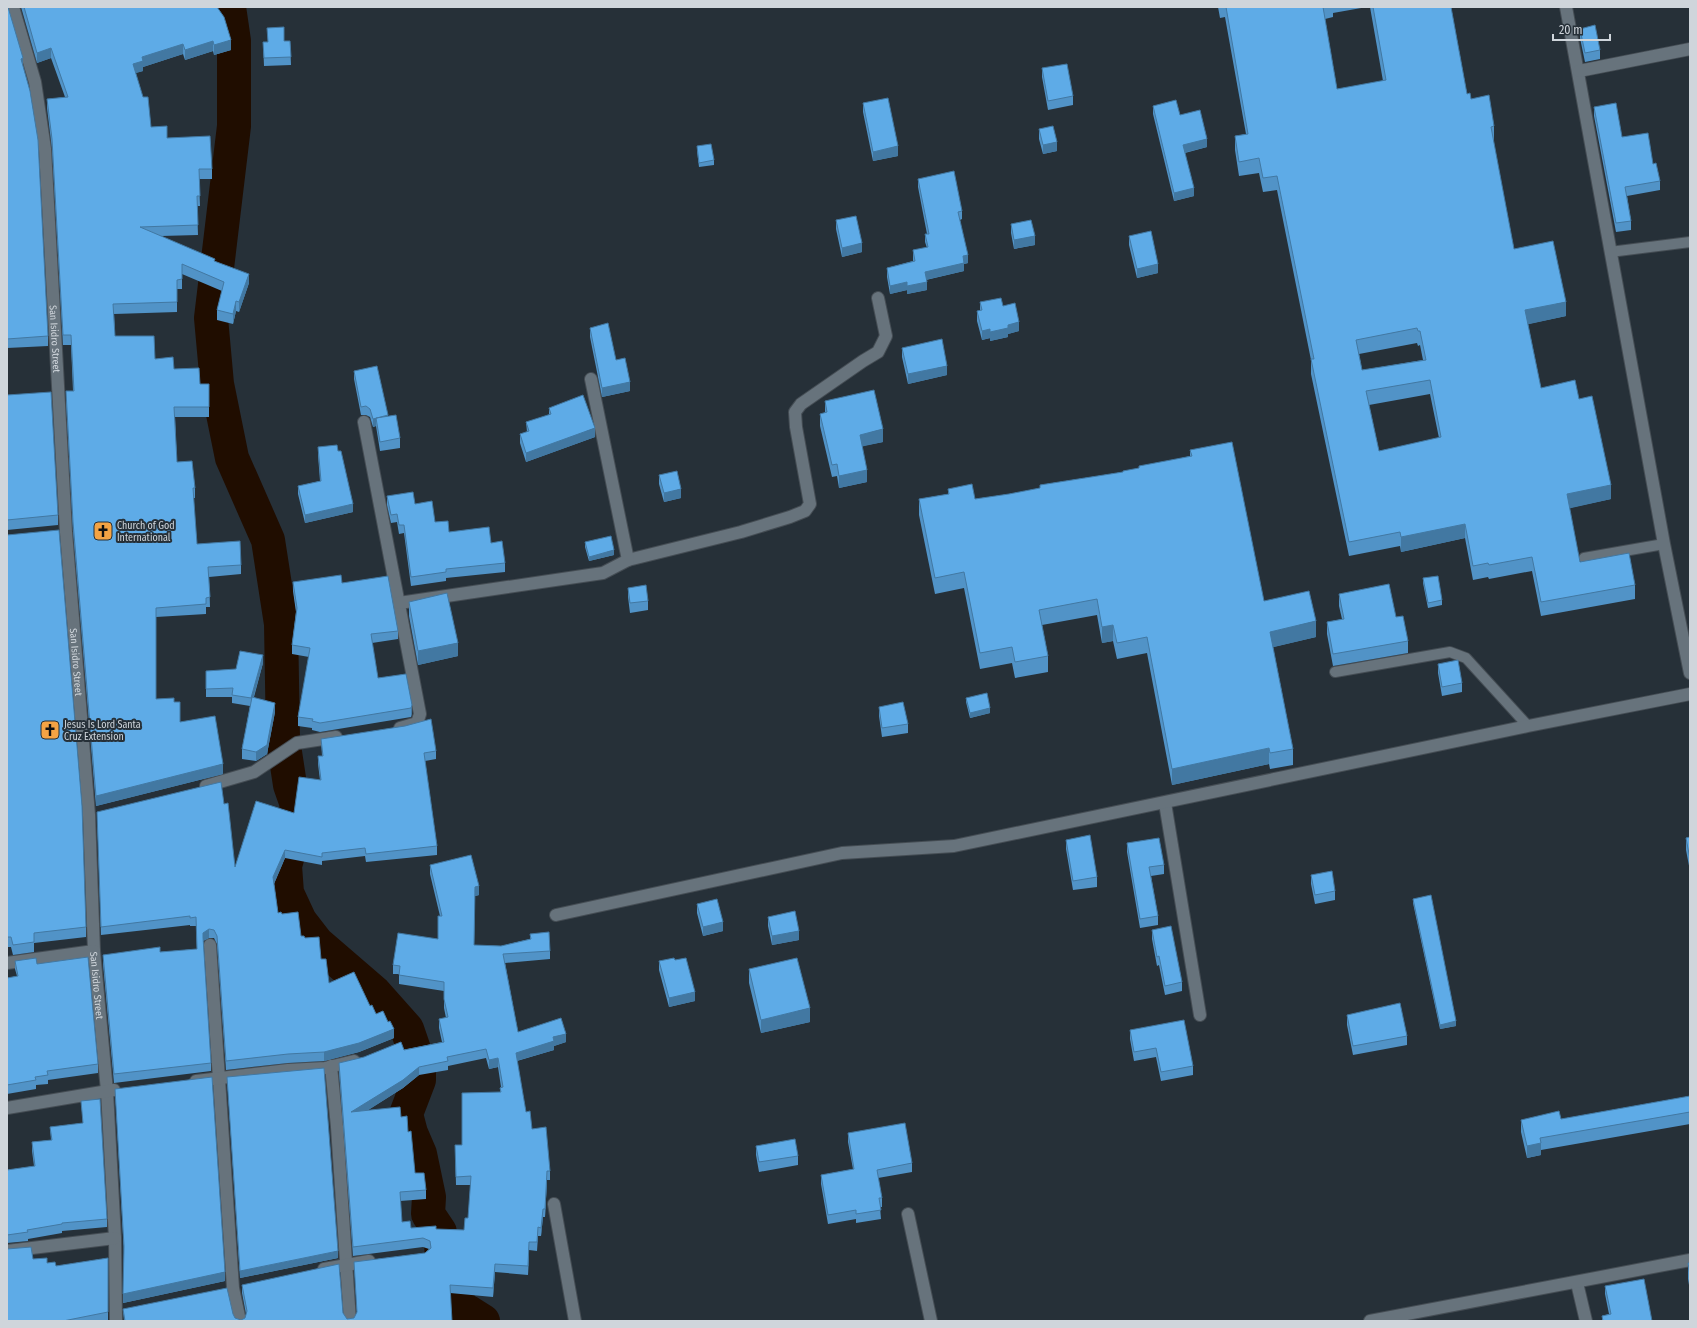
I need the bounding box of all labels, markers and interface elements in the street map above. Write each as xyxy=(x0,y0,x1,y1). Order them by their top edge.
scale bar xyxy=(1553,16,1610,42)
text: 20 m xyxy=(1559,23,1583,37)
street label: San Isidro Street xyxy=(47,305,62,374)
church icon: Church of God International xyxy=(92,520,114,542)
place label: Church of God International xyxy=(117,520,175,544)
street label: San Isidro Street xyxy=(67,628,84,697)
church icon: Jesus Is Lord Santa Cruz Extension xyxy=(39,719,61,741)
place label: Jesus Is Lord Santa Cruz Extension xyxy=(64,719,141,743)
street label: San Isidro Street xyxy=(87,951,105,1020)

